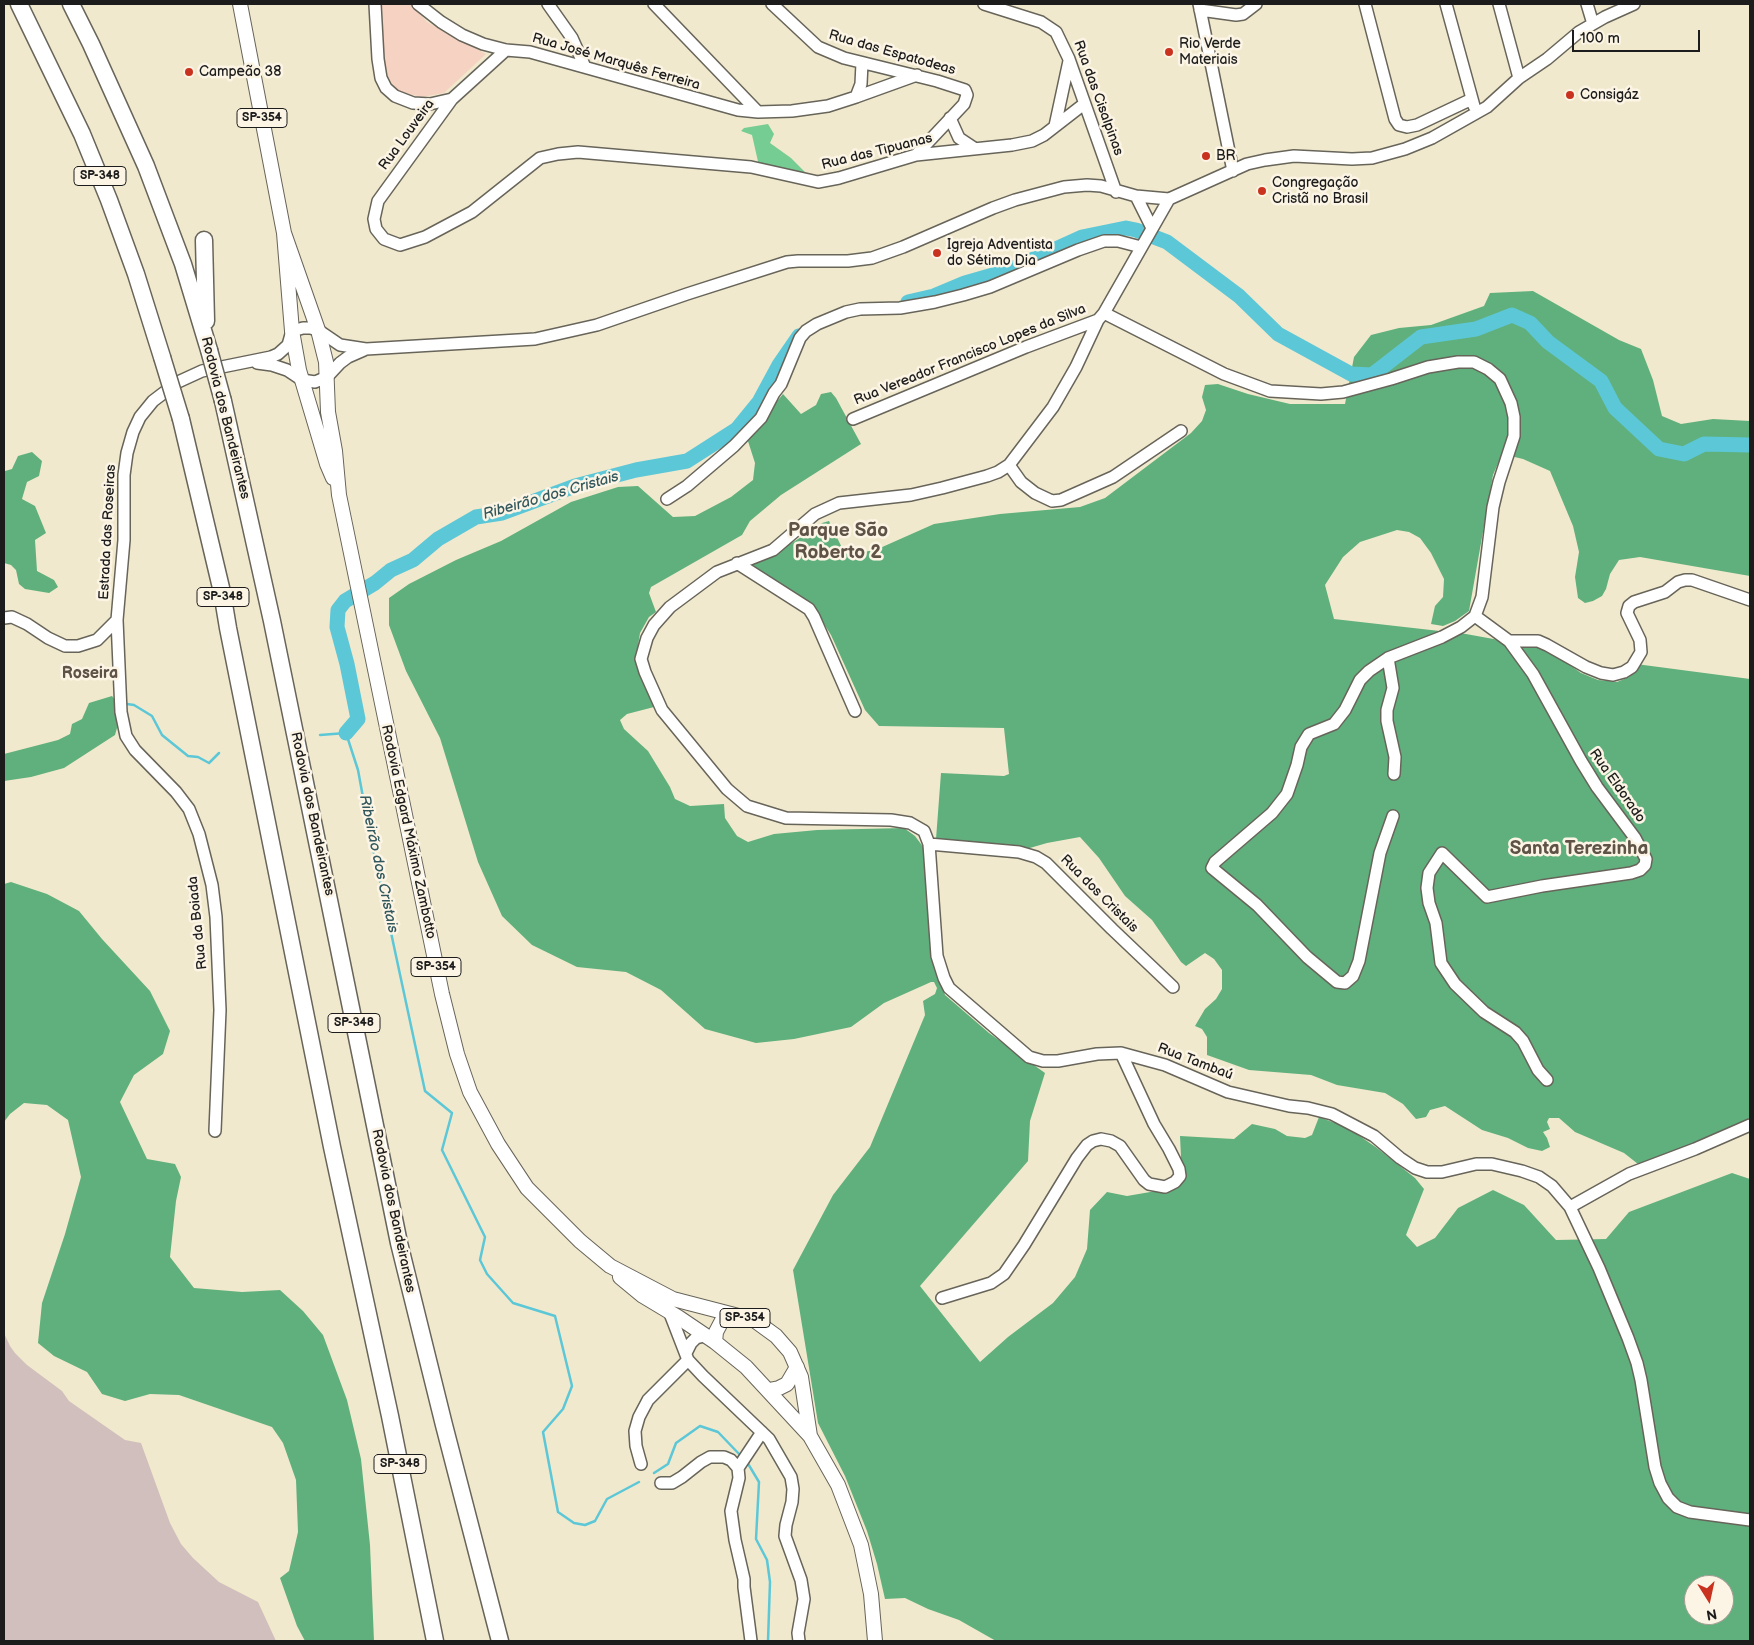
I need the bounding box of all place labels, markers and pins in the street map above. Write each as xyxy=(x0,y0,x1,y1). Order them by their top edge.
place label: Rio Verde Materiais xyxy=(1179,36,1241,68)
marker: Rio Verde Materiais xyxy=(1163,46,1175,58)
place label: Campeão 38 xyxy=(199,64,281,80)
marker: Campeão 38 xyxy=(183,66,195,78)
place label: Consigáz xyxy=(1580,87,1639,103)
marker: Consigáz xyxy=(1564,89,1576,101)
place label: BR xyxy=(1216,148,1236,164)
marker: BR xyxy=(1200,150,1212,162)
place label: Congregação Cristã no Brasil xyxy=(1272,175,1368,208)
marker: Congregação Cristã no Brasil xyxy=(1256,185,1268,197)
place label: Igreja Adventista do Sétimo Dia xyxy=(947,237,1053,270)
marker: Igreja Adventista do Sétimo Dia xyxy=(931,247,943,259)

